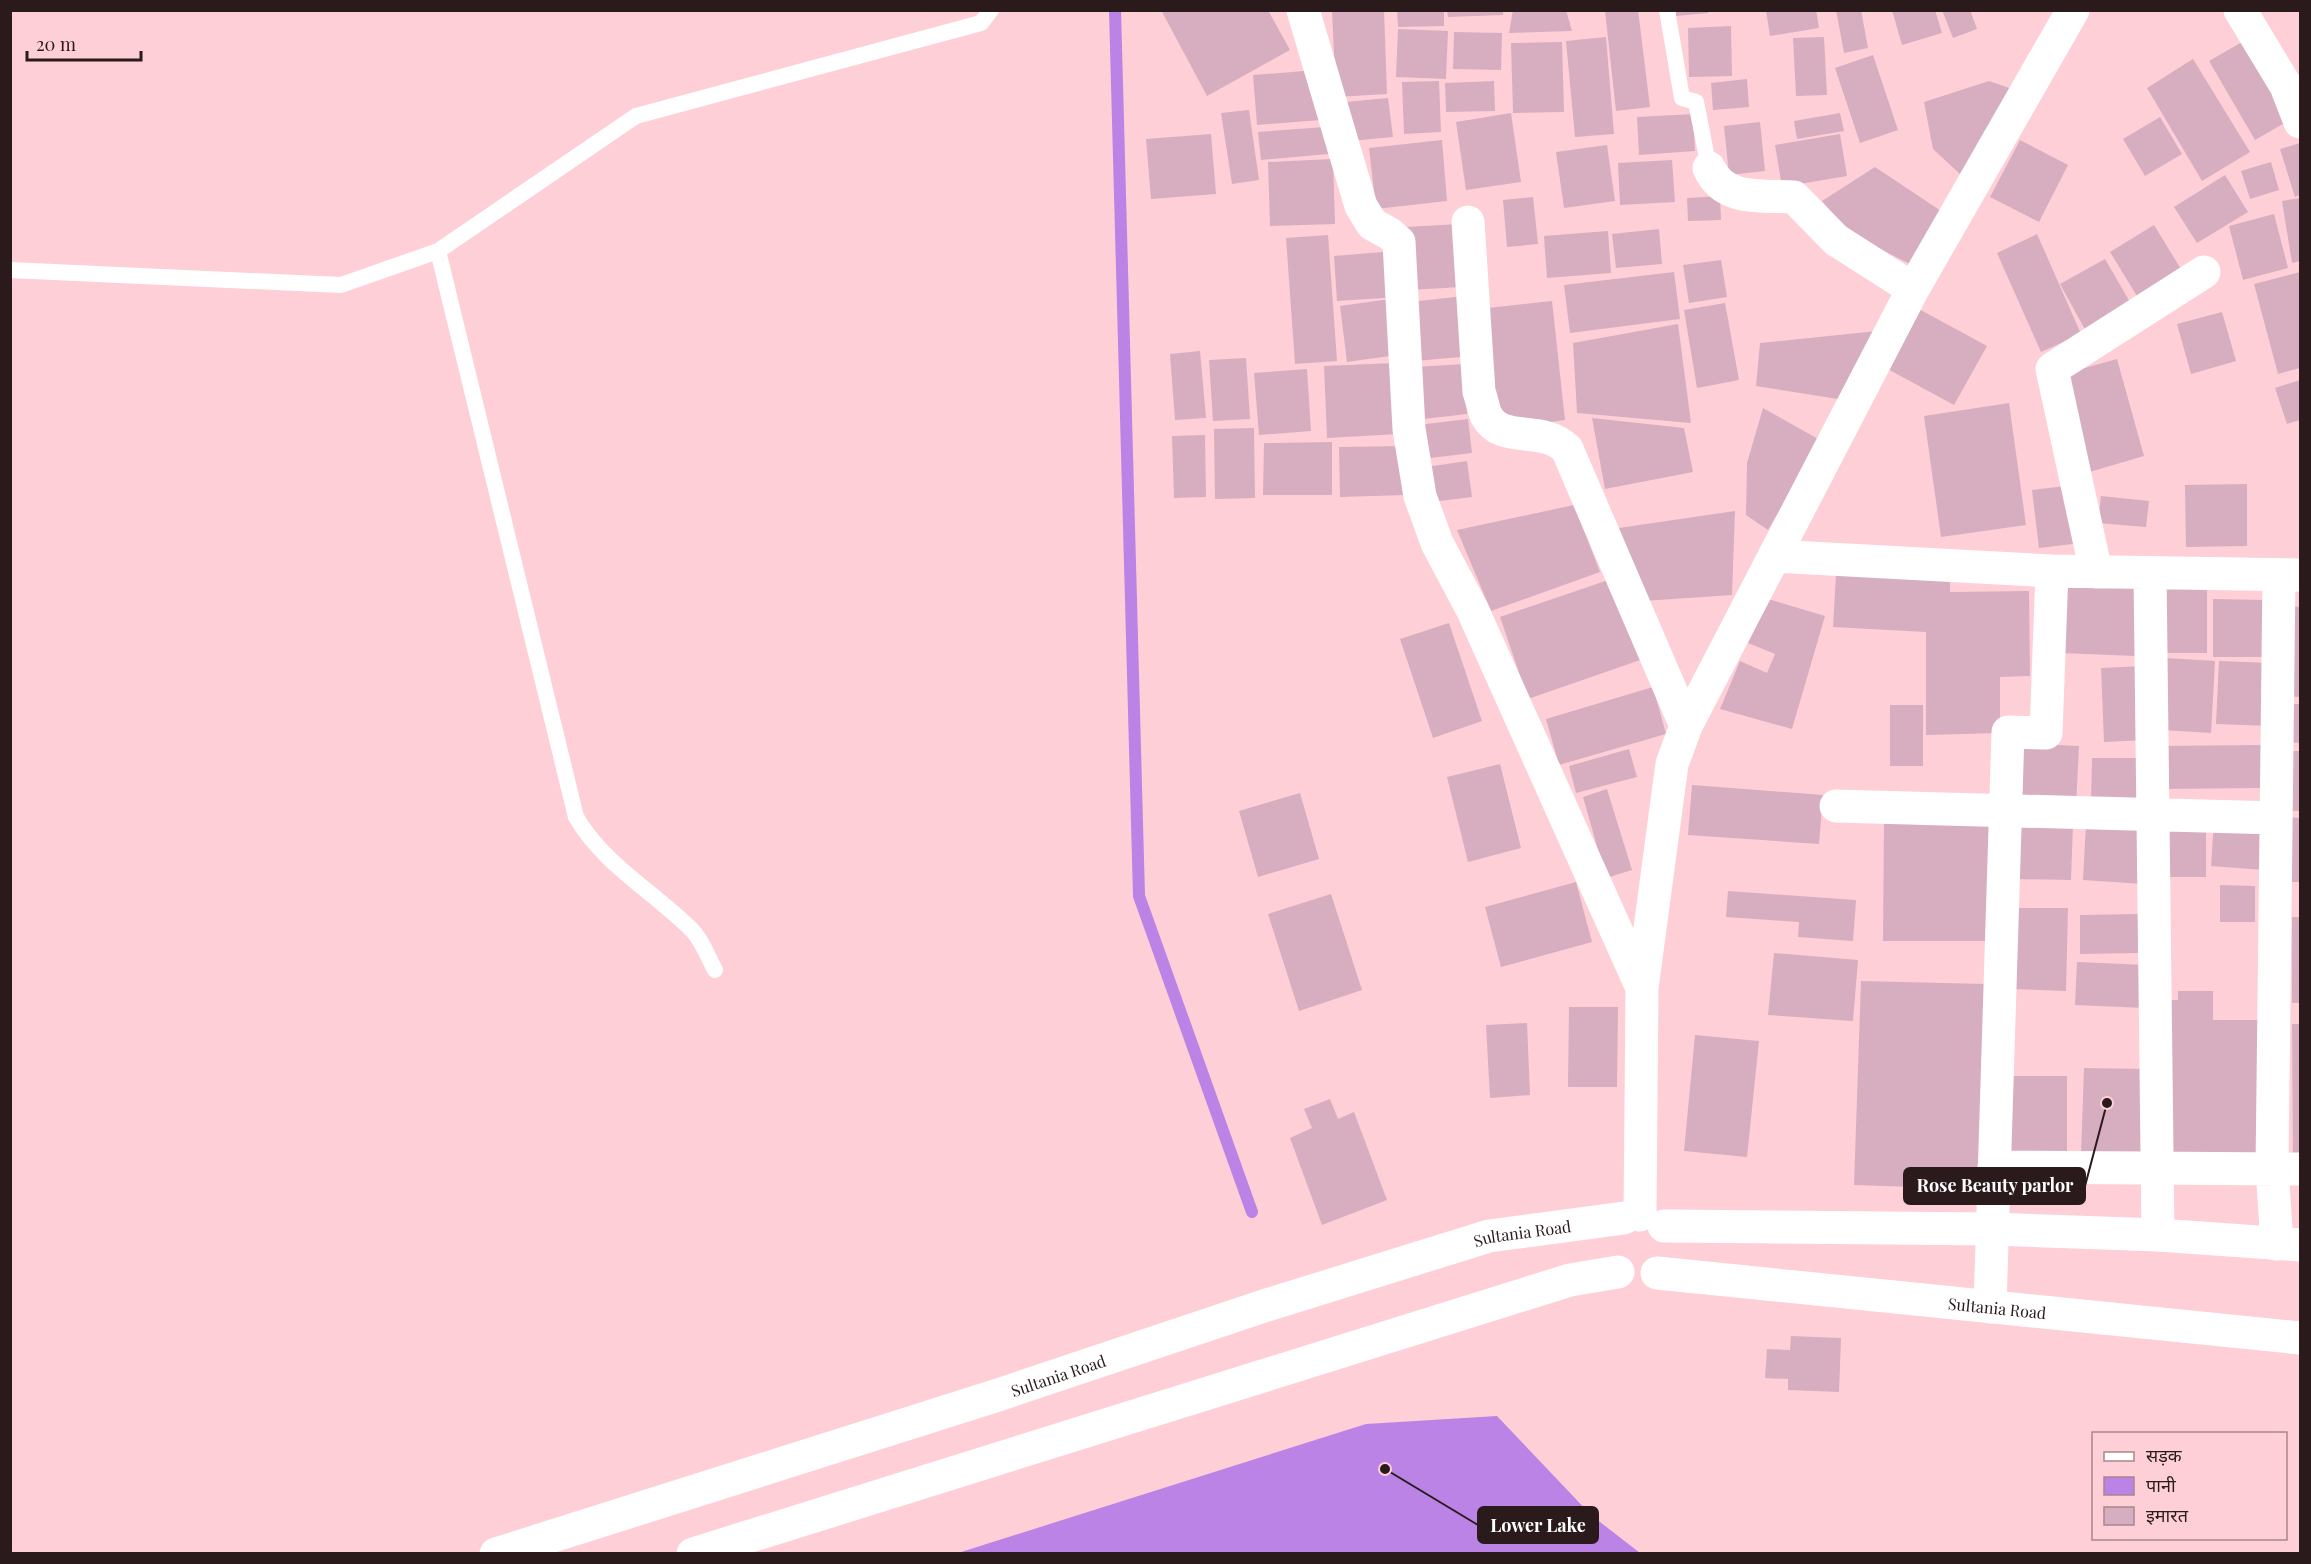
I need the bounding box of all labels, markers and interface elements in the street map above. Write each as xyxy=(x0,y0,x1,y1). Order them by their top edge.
scale bar xyxy=(27,24,141,62)
text: 20 m xyxy=(36,32,76,56)
callout: Rose Beauty parlor xyxy=(1904,1168,2085,1204)
text: Rose Beauty parlor xyxy=(1916,1173,2074,1197)
street label: Sultania Road xyxy=(1471,1215,1572,1251)
street label: Sultania Road xyxy=(1947,1292,2047,1323)
street label: Sultania Road xyxy=(1008,1349,1108,1400)
legend xyxy=(2092,1432,2287,1540)
text: सड़क xyxy=(2146,1443,2183,1467)
text: पानी xyxy=(2146,1473,2176,1497)
text: इमारत xyxy=(2146,1503,2189,1527)
callout: Lower Lake xyxy=(1478,1507,1598,1543)
text: Lower Lake xyxy=(1490,1513,1586,1537)

